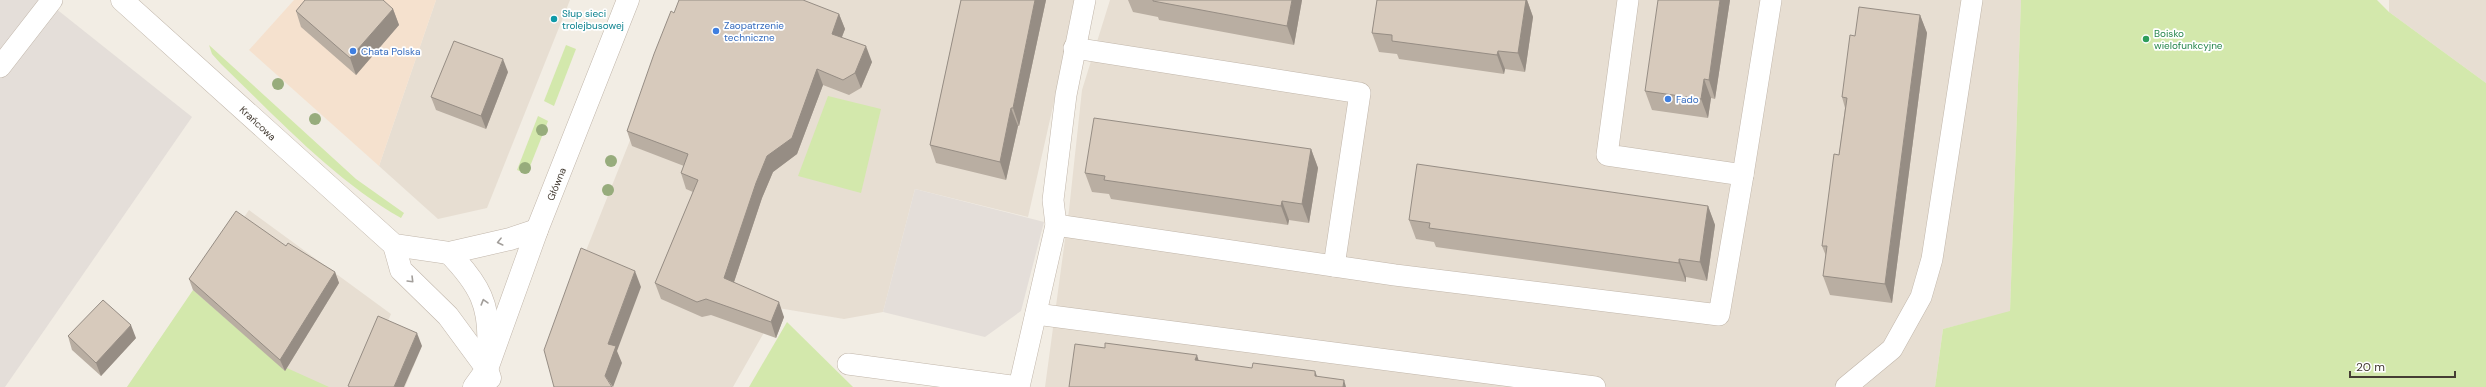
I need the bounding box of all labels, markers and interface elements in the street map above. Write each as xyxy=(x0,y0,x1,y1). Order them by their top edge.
place label: Słup sieci trolejbusowej xyxy=(562,7,624,32)
marker: Słup sieci trolejbusowej xyxy=(549,14,559,24)
place label: Zaopatrzenie techniczne xyxy=(724,19,784,44)
marker: Zaopatrzenie techniczne xyxy=(711,26,721,36)
place label: Boisko wielofunkcyjne xyxy=(2154,27,2223,52)
marker: Boisko wielofunkcyjne xyxy=(2141,34,2151,44)
place label: Chata Polska xyxy=(361,45,420,58)
marker: Chata Polska xyxy=(348,46,358,56)
place label: Fado xyxy=(1676,93,1699,106)
marker: Fado xyxy=(1663,94,1673,104)
street label: Krańcowa xyxy=(237,103,279,143)
street label: Główna xyxy=(544,166,569,203)
one-way arrow xyxy=(497,237,504,246)
one-way arrow xyxy=(406,275,414,282)
one-way arrow xyxy=(480,299,489,306)
scale bar xyxy=(2350,353,2455,379)
text: 20 m xyxy=(2356,359,2385,375)

